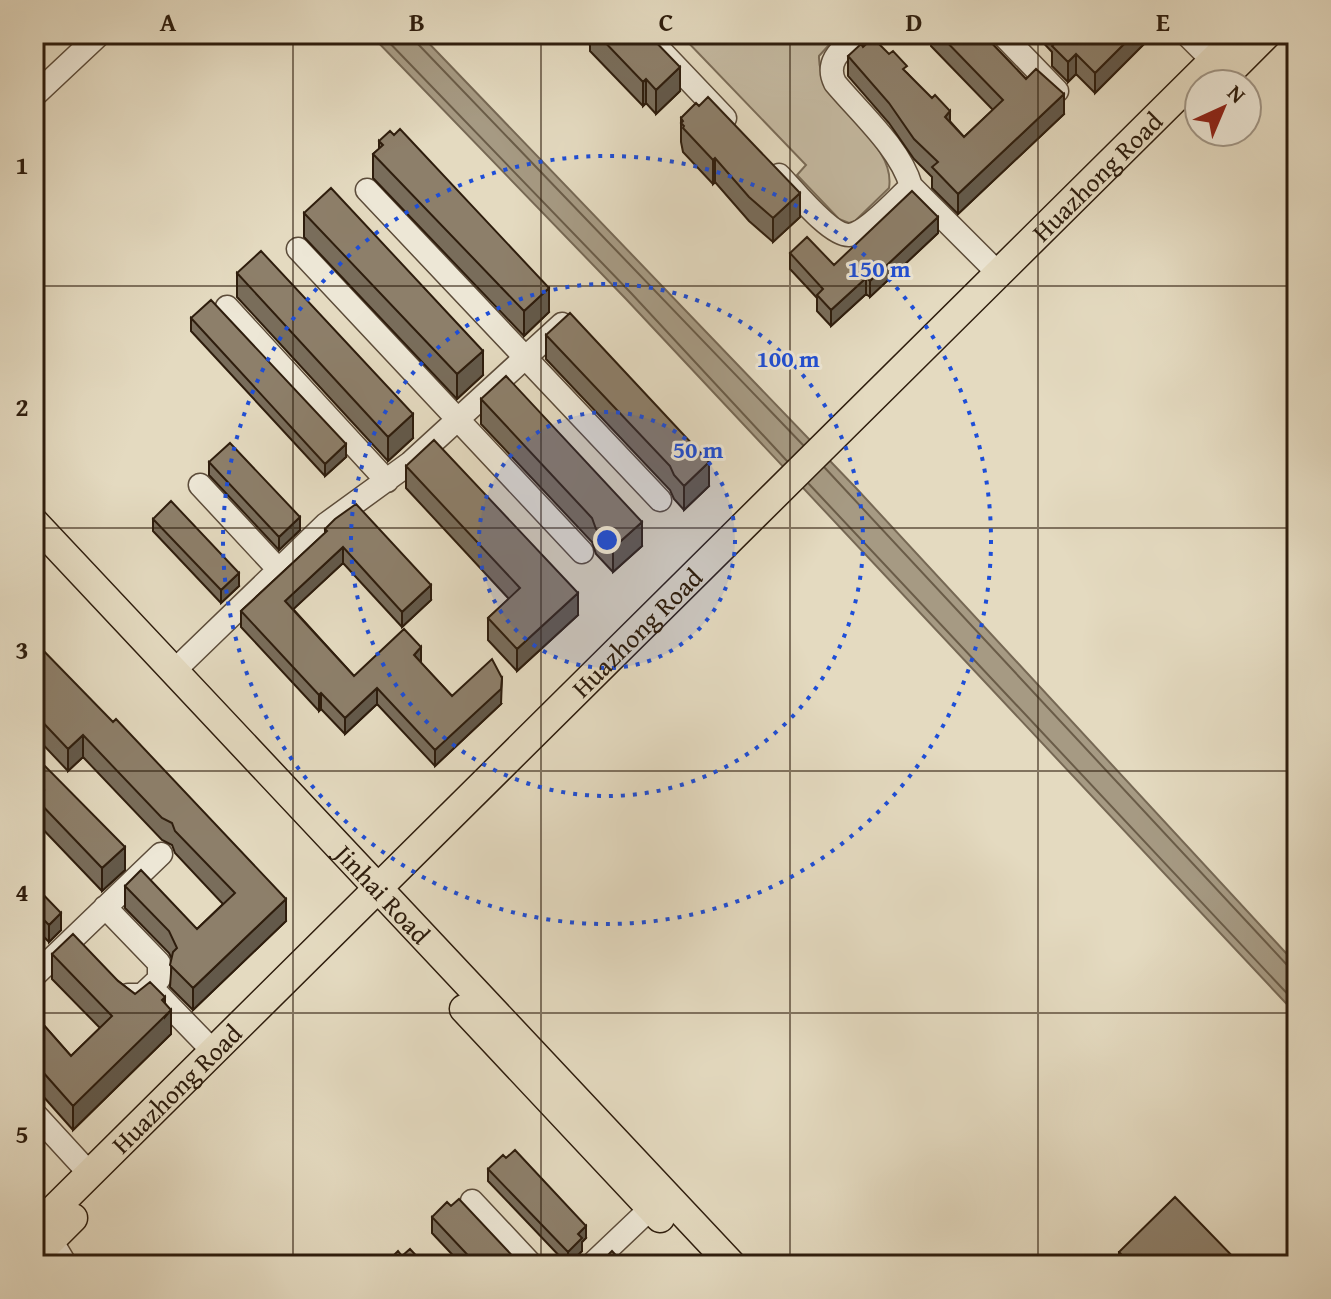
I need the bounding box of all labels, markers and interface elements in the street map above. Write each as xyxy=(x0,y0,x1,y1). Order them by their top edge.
text: A xyxy=(160,2,177,41)
text: B xyxy=(409,2,425,41)
text: C xyxy=(659,2,673,41)
text: D xyxy=(906,2,922,41)
text: E xyxy=(1156,2,1170,41)
north arrow xyxy=(1183,68,1263,148)
text: N xyxy=(1220,77,1254,110)
street label: Huazhong Road xyxy=(1022,102,1171,250)
text: 1 xyxy=(15,145,29,184)
text: 150 m xyxy=(847,251,911,286)
text: 100 m xyxy=(756,341,820,376)
text: 2 xyxy=(15,387,29,426)
text: 50 m xyxy=(673,432,724,467)
centre of rings xyxy=(593,526,621,554)
street label: Huazhong Road xyxy=(562,558,711,706)
text: 3 xyxy=(15,630,29,669)
street label: Jinhai Road xyxy=(324,833,440,953)
text: 4 xyxy=(15,872,29,911)
street label: Huazhong Road xyxy=(102,1014,250,1162)
text: 5 xyxy=(15,1114,29,1153)

